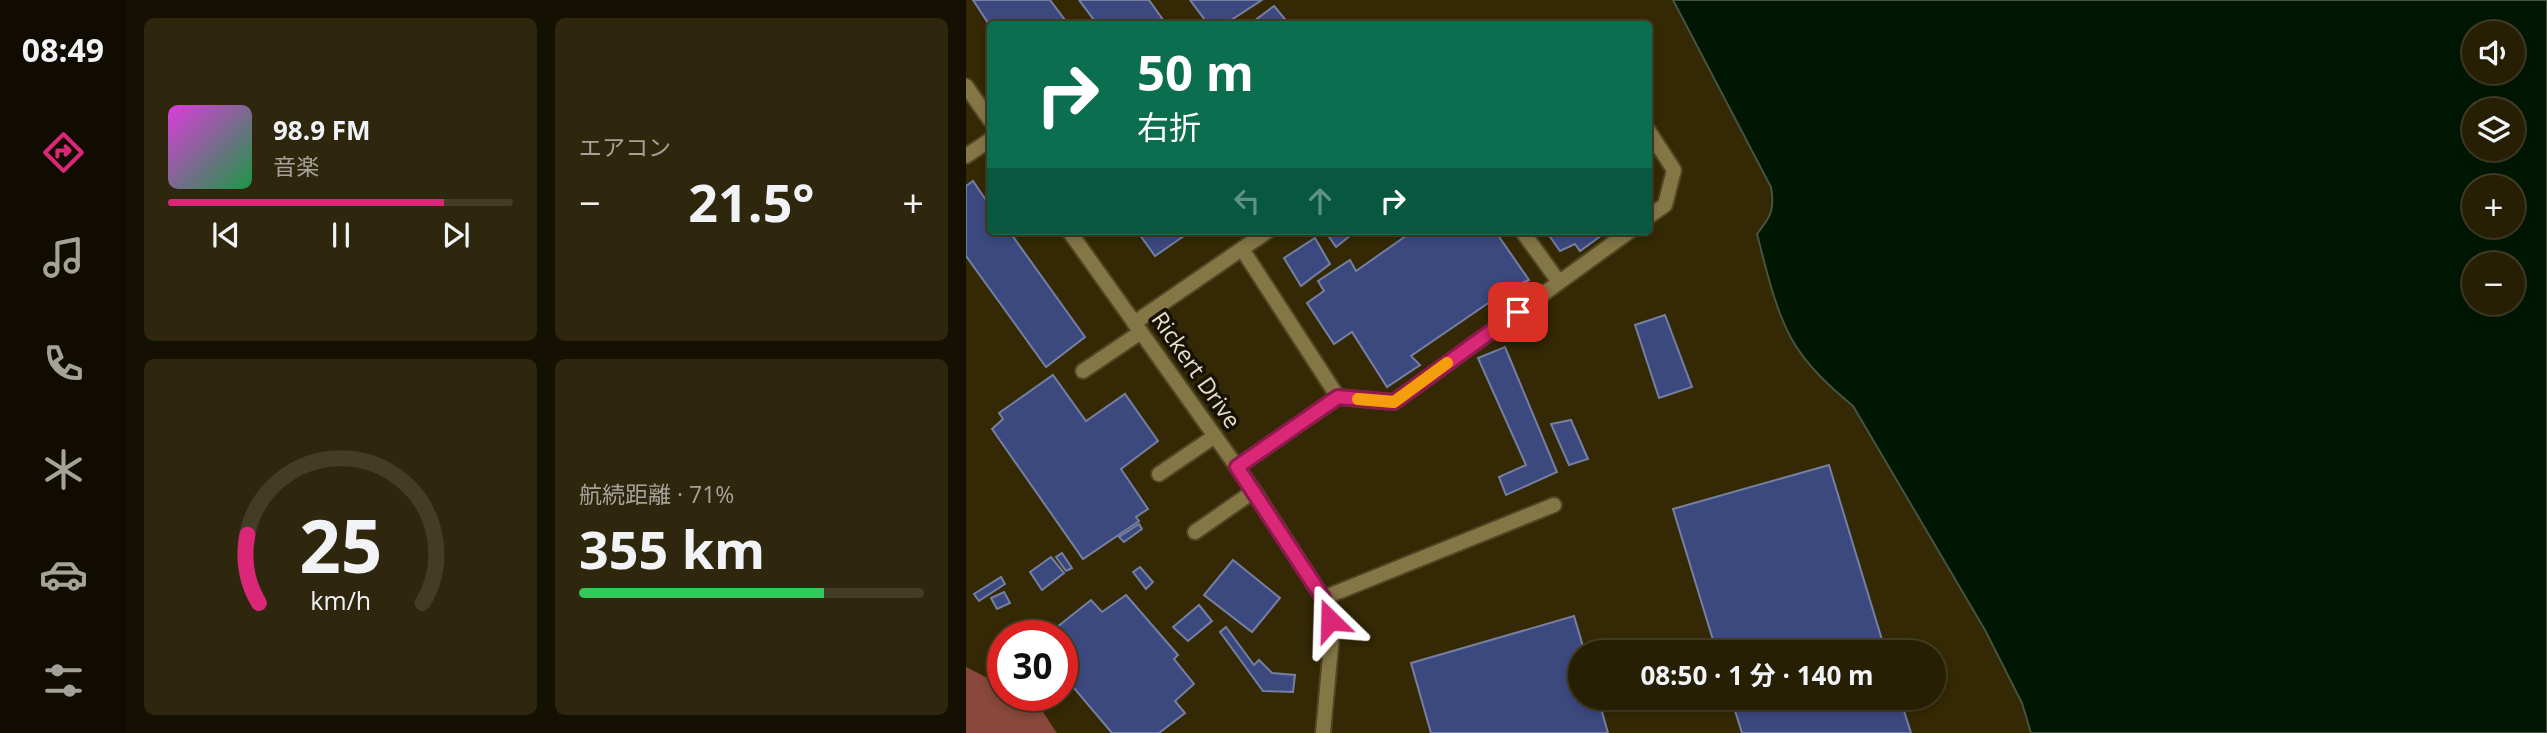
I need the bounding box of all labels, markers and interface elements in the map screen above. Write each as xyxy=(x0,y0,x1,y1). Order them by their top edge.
map controls xyxy=(2462,21,2525,315)
button: sound xyxy=(2462,21,2525,84)
text: 08:49 xyxy=(22,28,104,71)
text: 50 m xyxy=(1137,39,1254,105)
icon: right xyxy=(1022,49,1113,140)
button: layers xyxy=(2462,98,2525,161)
text: 右折 xyxy=(1137,105,1201,148)
text: 98.9 FM xyxy=(273,112,371,148)
icon: directions xyxy=(39,128,88,177)
text: エアコン xyxy=(579,131,671,163)
text: 音楽 xyxy=(273,150,319,182)
text: 21.5° xyxy=(688,166,815,237)
button: + xyxy=(2462,175,2525,238)
text: − xyxy=(579,176,601,228)
text: + xyxy=(902,176,924,228)
icon: left xyxy=(1228,182,1266,220)
icon: ahead xyxy=(1301,182,1339,220)
icon: right xyxy=(1374,182,1412,220)
icon: previous xyxy=(207,216,245,254)
icon: pause xyxy=(322,216,360,254)
icon: next xyxy=(437,216,475,254)
icon: music xyxy=(39,233,88,282)
button: − xyxy=(2462,252,2525,315)
pin xyxy=(1488,282,1548,342)
icon: arrive xyxy=(1499,293,1537,331)
street label: Rickert Drive xyxy=(1145,305,1249,434)
icon: phone xyxy=(39,339,88,388)
icon: climate xyxy=(39,445,88,494)
text: 航続距離 · 71% xyxy=(579,478,734,510)
text: 25 xyxy=(299,495,382,594)
text: 355 km xyxy=(579,513,765,584)
icon: car xyxy=(39,550,88,599)
text: km/h xyxy=(310,583,371,617)
position arrow xyxy=(1293,583,1367,657)
speed limit sign: 30 xyxy=(987,620,1078,711)
icon: filters xyxy=(39,656,88,705)
text: 08:50 · 1 分 · 140 m xyxy=(1640,657,1874,693)

